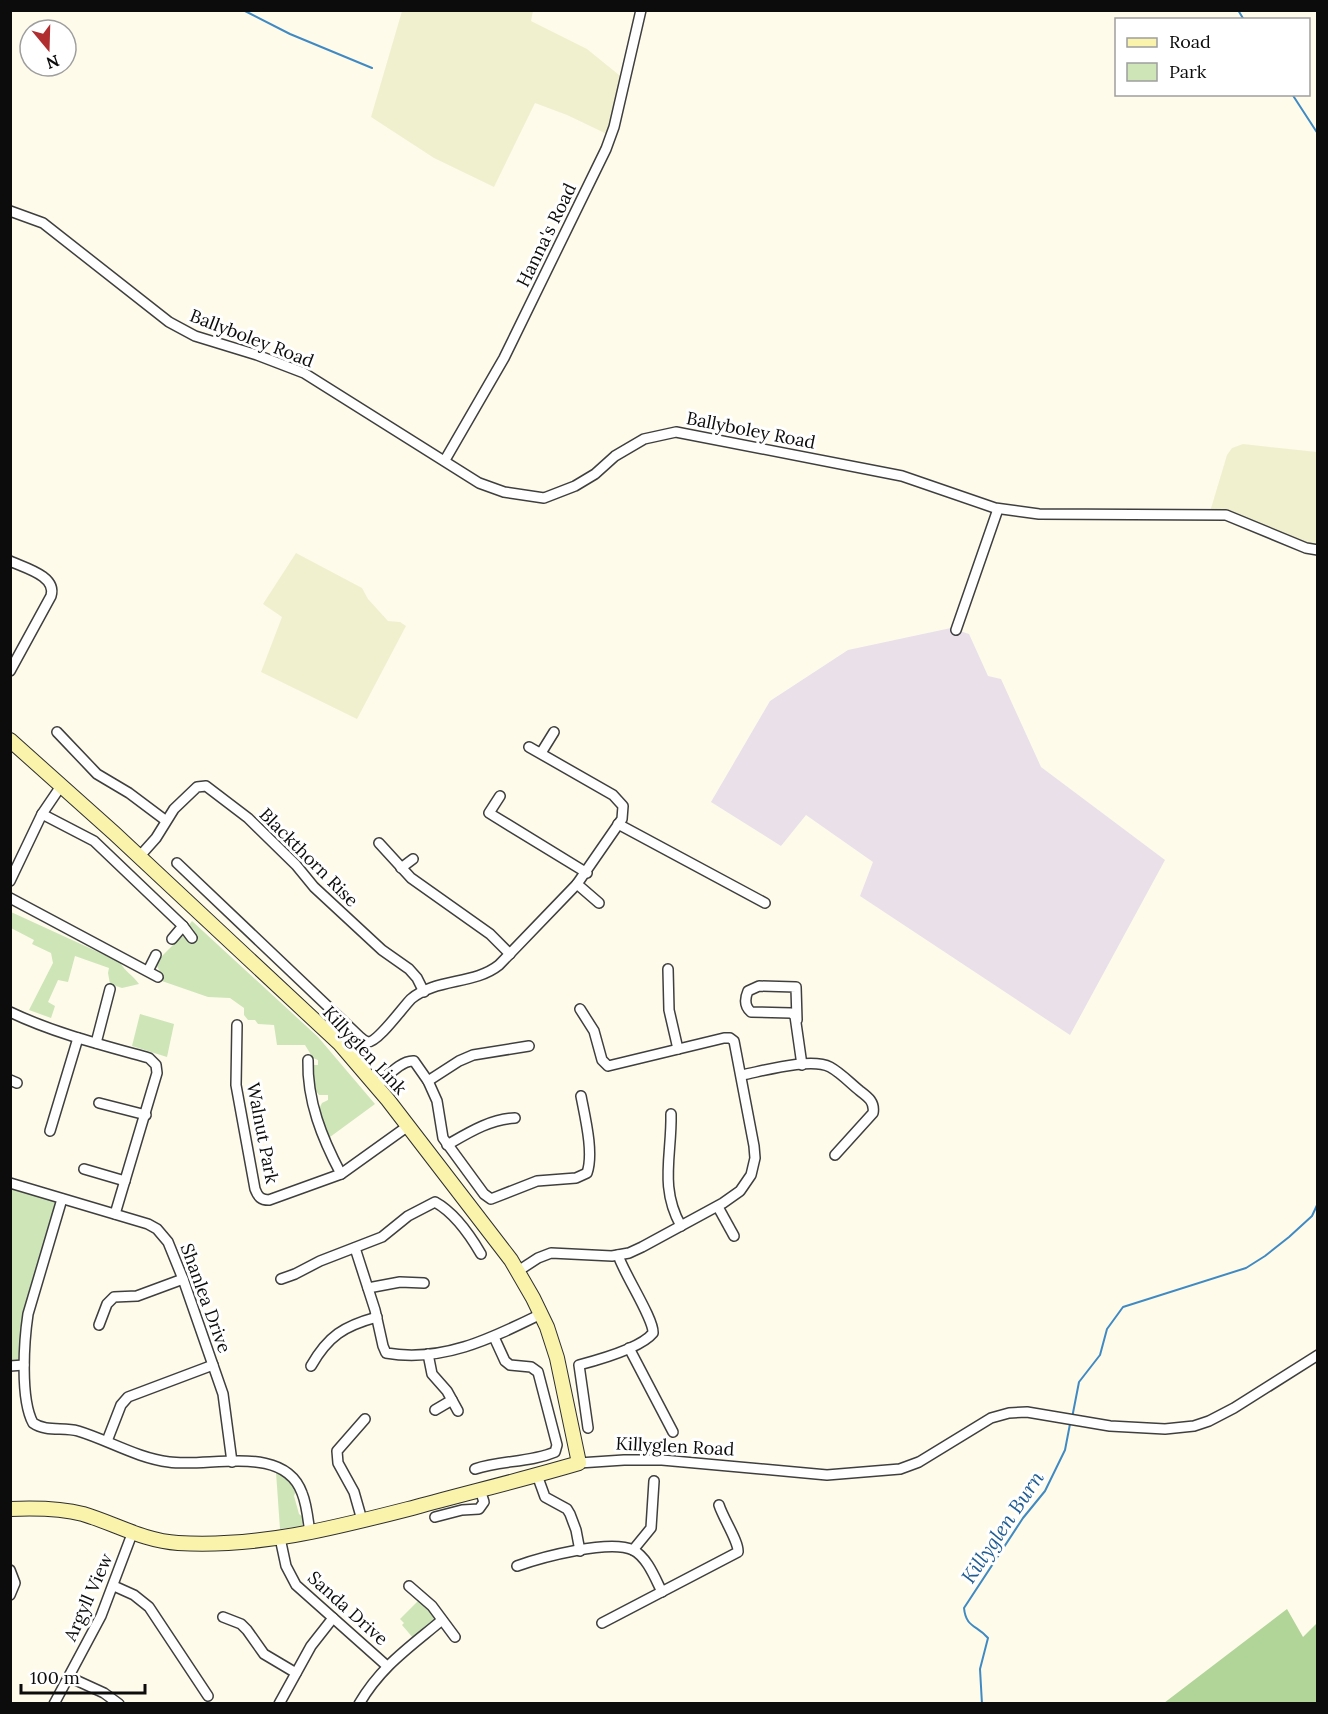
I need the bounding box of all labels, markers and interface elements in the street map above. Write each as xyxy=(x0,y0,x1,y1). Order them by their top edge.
north arrow xyxy=(18,18,78,78)
legend xyxy=(1115,18,1310,96)
text: Road xyxy=(1169,30,1211,53)
text: N xyxy=(44,51,62,74)
text: Park xyxy=(1169,60,1207,83)
street label: Hanna's Road xyxy=(511,179,581,291)
street label: Ballyboley Road xyxy=(187,304,318,372)
street label: Ballyboley Road xyxy=(684,406,818,454)
street label: Blackthorn Rise xyxy=(255,803,363,911)
street label: Killyglen Link xyxy=(318,1001,412,1099)
street label: Walnut Park xyxy=(242,1081,284,1186)
street label: Shanlea Drive xyxy=(176,1240,237,1356)
street label: Killyglen Road xyxy=(615,1431,735,1461)
water label: Killyglen Burn xyxy=(955,1466,1049,1588)
street label: Argyll View xyxy=(58,1549,118,1645)
street label: Sanda Drive xyxy=(303,1566,393,1650)
scale bar xyxy=(21,1657,146,1695)
text: 100 m xyxy=(30,1666,80,1689)

